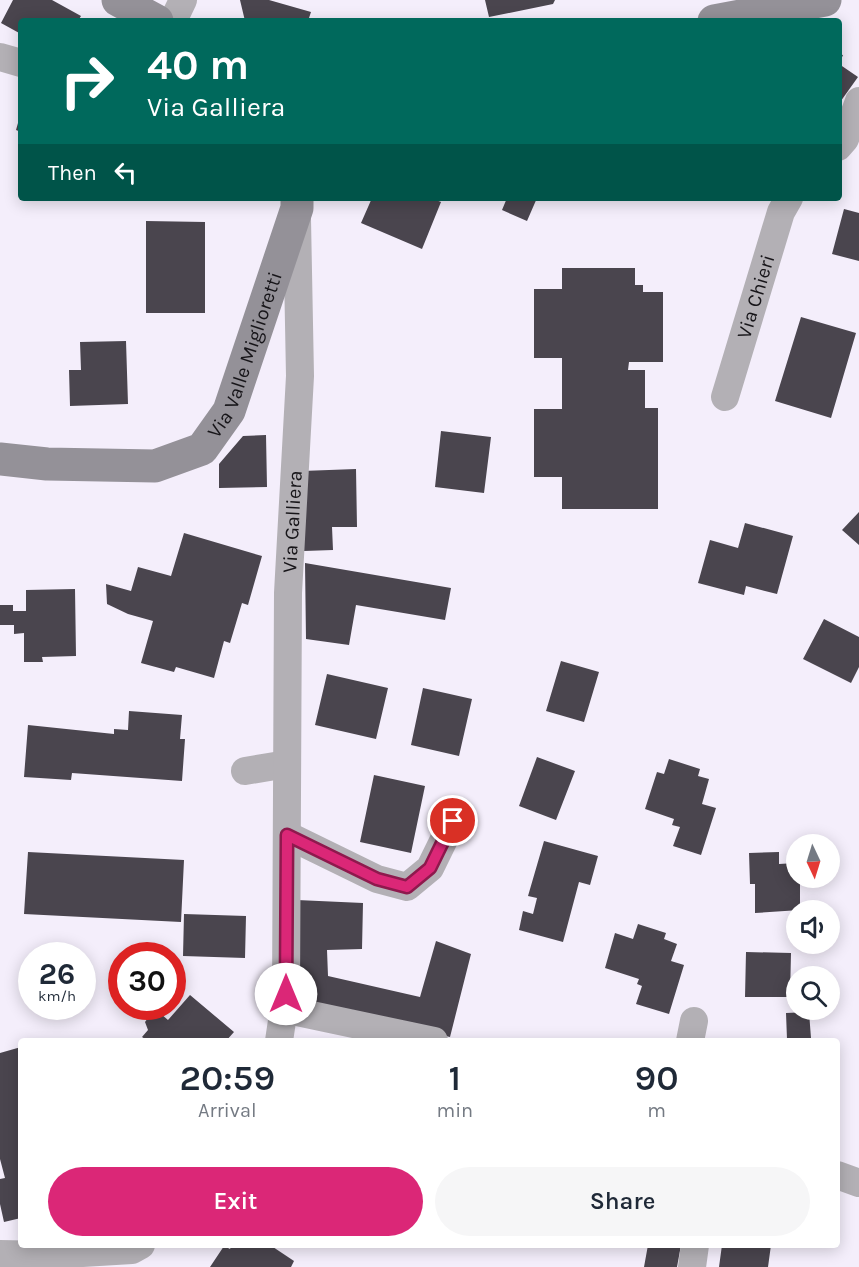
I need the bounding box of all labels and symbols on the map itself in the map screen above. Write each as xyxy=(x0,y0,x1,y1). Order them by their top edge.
street label: Via Chieri xyxy=(732,252,779,342)
street label: Via Valle Miglioretti xyxy=(203,269,287,442)
street label: Via Galliera xyxy=(278,470,307,574)
pin xyxy=(427,795,478,846)
north arrow xyxy=(786,834,840,888)
speed limit sign: 30 xyxy=(108,942,186,1020)
position arrow xyxy=(254,962,318,1026)

